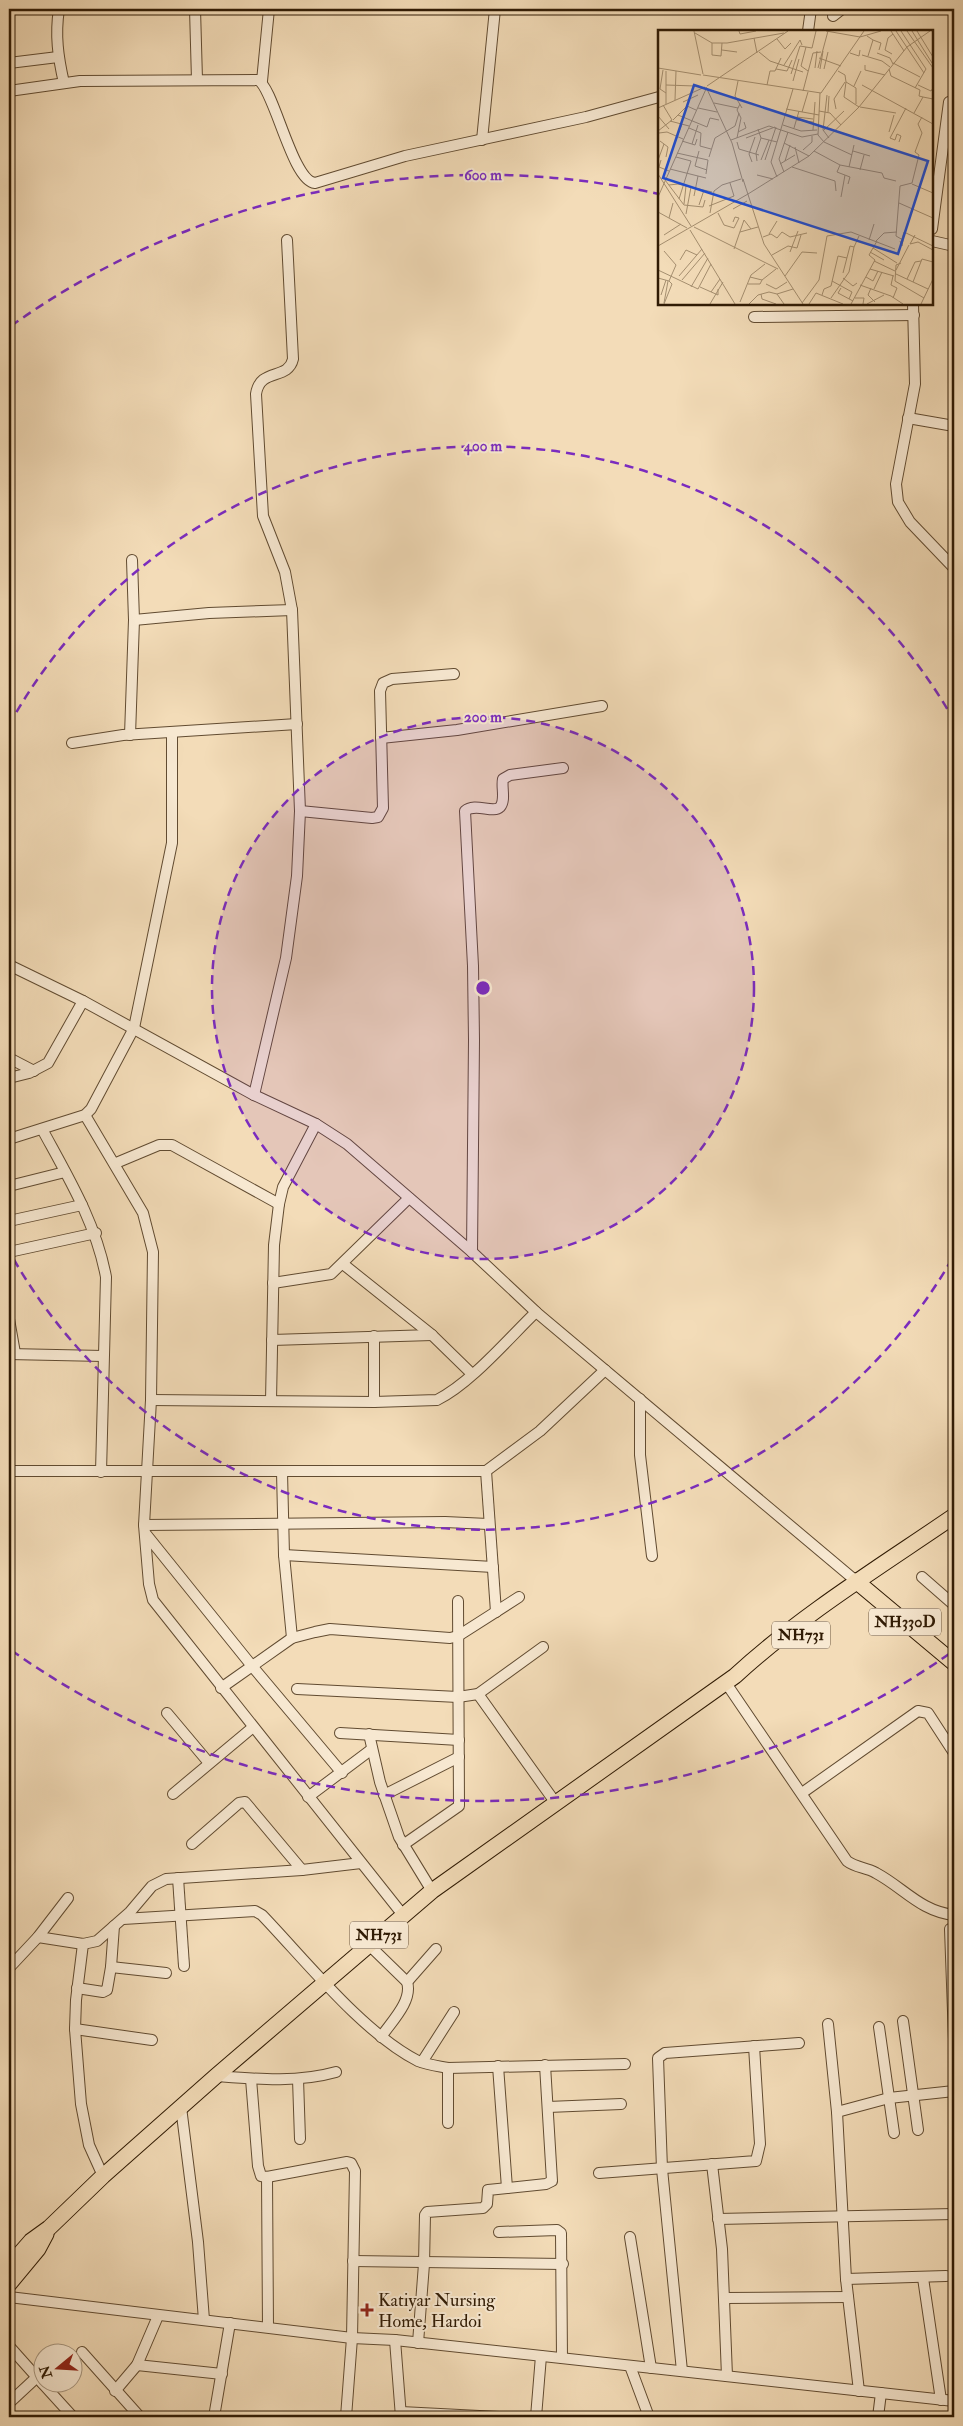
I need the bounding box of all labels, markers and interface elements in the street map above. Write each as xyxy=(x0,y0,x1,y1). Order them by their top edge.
inset map xyxy=(658,30,933,305)
text: 600 m xyxy=(464,166,502,185)
text: 400 m xyxy=(463,437,502,456)
text: 200 m xyxy=(464,708,502,727)
centre of rings xyxy=(474,979,492,997)
road number: NH330D xyxy=(869,1608,941,1635)
road number: NH731 xyxy=(772,1622,830,1648)
road number: NH731 xyxy=(350,1922,408,1948)
place label: Katiyar Nursing Home, Hardoi xyxy=(378,2289,496,2333)
marker: Katiyar Nursing Home, Hardoi xyxy=(360,2303,374,2317)
north arrow xyxy=(32,2344,82,2394)
text: N xyxy=(36,2363,56,2381)

